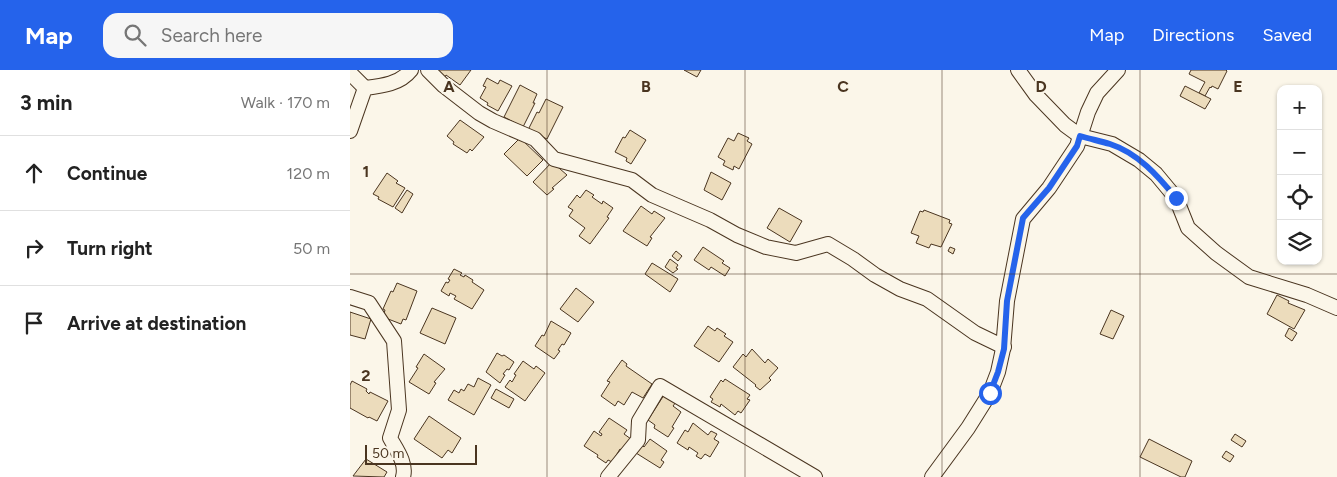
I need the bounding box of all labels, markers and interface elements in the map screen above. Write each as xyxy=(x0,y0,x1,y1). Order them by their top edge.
search box xyxy=(103,13,453,58)
text: Map xyxy=(25,21,73,50)
icon: search xyxy=(121,21,149,49)
text: Search here xyxy=(161,24,262,47)
text: Map xyxy=(1089,24,1124,46)
text: Directions xyxy=(1152,24,1234,46)
text: Saved xyxy=(1262,24,1312,46)
text: A xyxy=(443,77,455,96)
text: B xyxy=(641,77,651,96)
text: C xyxy=(837,77,849,96)
text: D xyxy=(1035,77,1047,96)
text: E xyxy=(1233,77,1243,96)
map controls xyxy=(1277,85,1322,265)
button: + xyxy=(1277,85,1322,130)
text: 3 min xyxy=(20,90,72,115)
text: Walk · 170 m xyxy=(241,93,330,112)
button: − xyxy=(1277,130,1322,175)
icon: ahead xyxy=(20,159,48,187)
text: Continue xyxy=(67,162,147,185)
text: 1 xyxy=(363,162,369,181)
text: 120 m xyxy=(287,164,330,183)
button: locate xyxy=(1277,175,1322,220)
route end xyxy=(1165,187,1188,210)
button: layers xyxy=(1277,220,1322,265)
icon: right xyxy=(20,234,48,262)
text: Turn right xyxy=(67,237,153,260)
text: 50 m xyxy=(293,239,330,258)
icon: arrive xyxy=(20,309,48,337)
text: Arrive at destination xyxy=(67,312,246,335)
text: 2 xyxy=(361,366,371,385)
route start xyxy=(979,382,1002,405)
scale bar xyxy=(365,442,478,465)
text: 50 m xyxy=(372,445,404,462)

